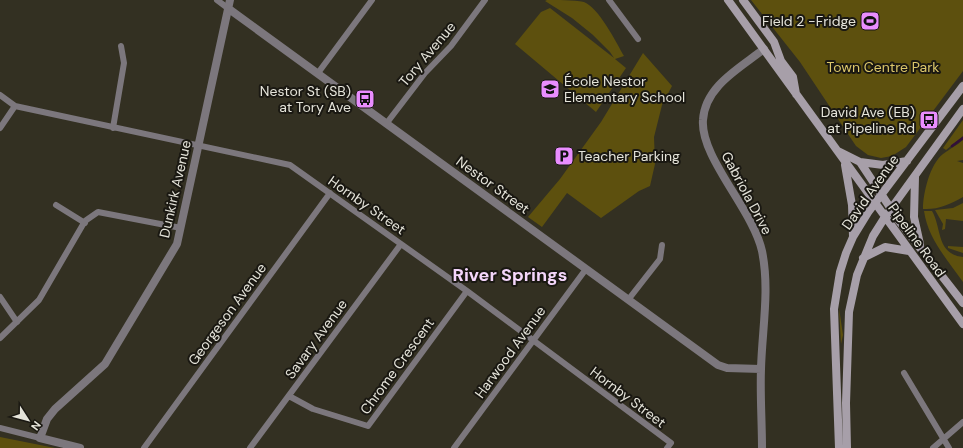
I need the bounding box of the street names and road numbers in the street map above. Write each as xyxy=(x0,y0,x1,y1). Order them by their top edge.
street label: Tory Avenue xyxy=(395,18,459,90)
street label: Dunkirk Avenue xyxy=(155,138,195,240)
street label: Gabriola Drive xyxy=(718,148,776,238)
street label: David Avenue xyxy=(837,151,903,233)
street label: Nestor Street xyxy=(453,152,533,218)
street label: Hornby Street xyxy=(325,172,409,238)
street label: Pipeline Road xyxy=(884,200,950,280)
street label: Georgeson Avenue xyxy=(184,259,270,369)
street label: Savary Avenue xyxy=(281,295,351,382)
street label: Harwood Avenue xyxy=(471,302,549,402)
street label: Chrome Crescent xyxy=(356,314,438,418)
street label: Hornby Street xyxy=(586,363,670,431)

